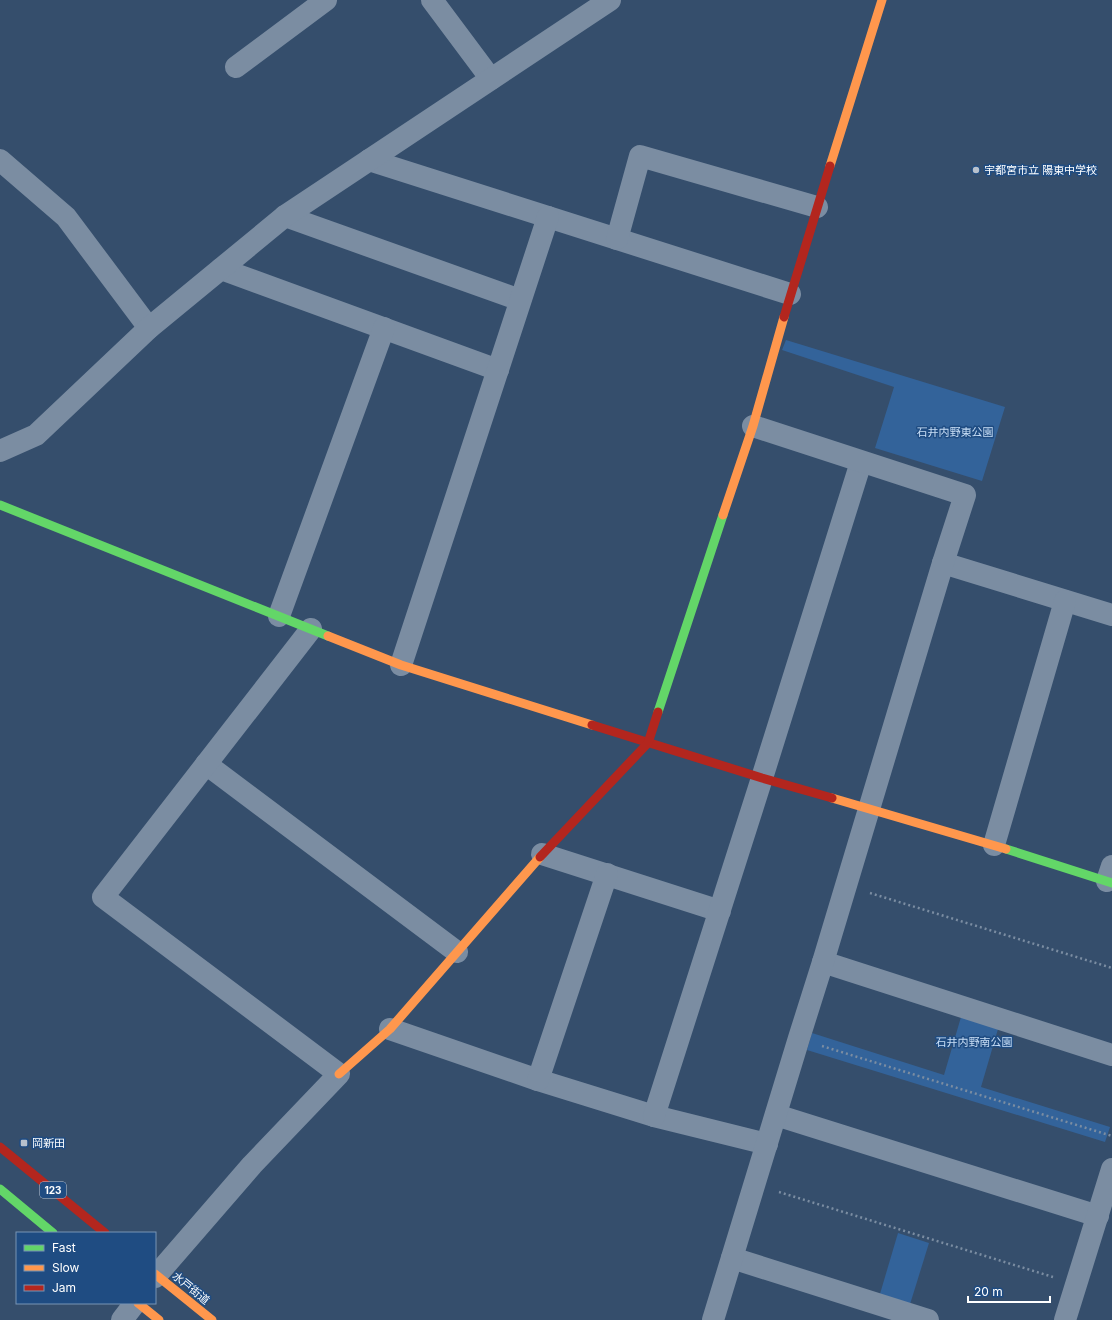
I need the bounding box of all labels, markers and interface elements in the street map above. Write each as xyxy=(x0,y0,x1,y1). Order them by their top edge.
place label: 宇都宮市立 陽東中学校 xyxy=(984,163,1097,177)
marker: 宇都宮市立 陽東中学校 xyxy=(971,165,981,175)
park label: 石井内野東公園 xyxy=(917,425,994,439)
park label: 石井内野南公園 xyxy=(936,1035,1013,1049)
place label: 岡新田 xyxy=(32,1136,65,1150)
marker: 岡新田 xyxy=(19,1138,29,1148)
road number: 123 xyxy=(40,1182,66,1198)
legend xyxy=(16,1232,156,1304)
text: Fast xyxy=(52,1240,76,1255)
text: Slow xyxy=(52,1260,80,1275)
street label: 水戸街道 xyxy=(169,1269,213,1307)
scale bar xyxy=(968,1278,1050,1304)
text: Jam xyxy=(52,1280,76,1295)
text: 20 m xyxy=(974,1284,1003,1299)

